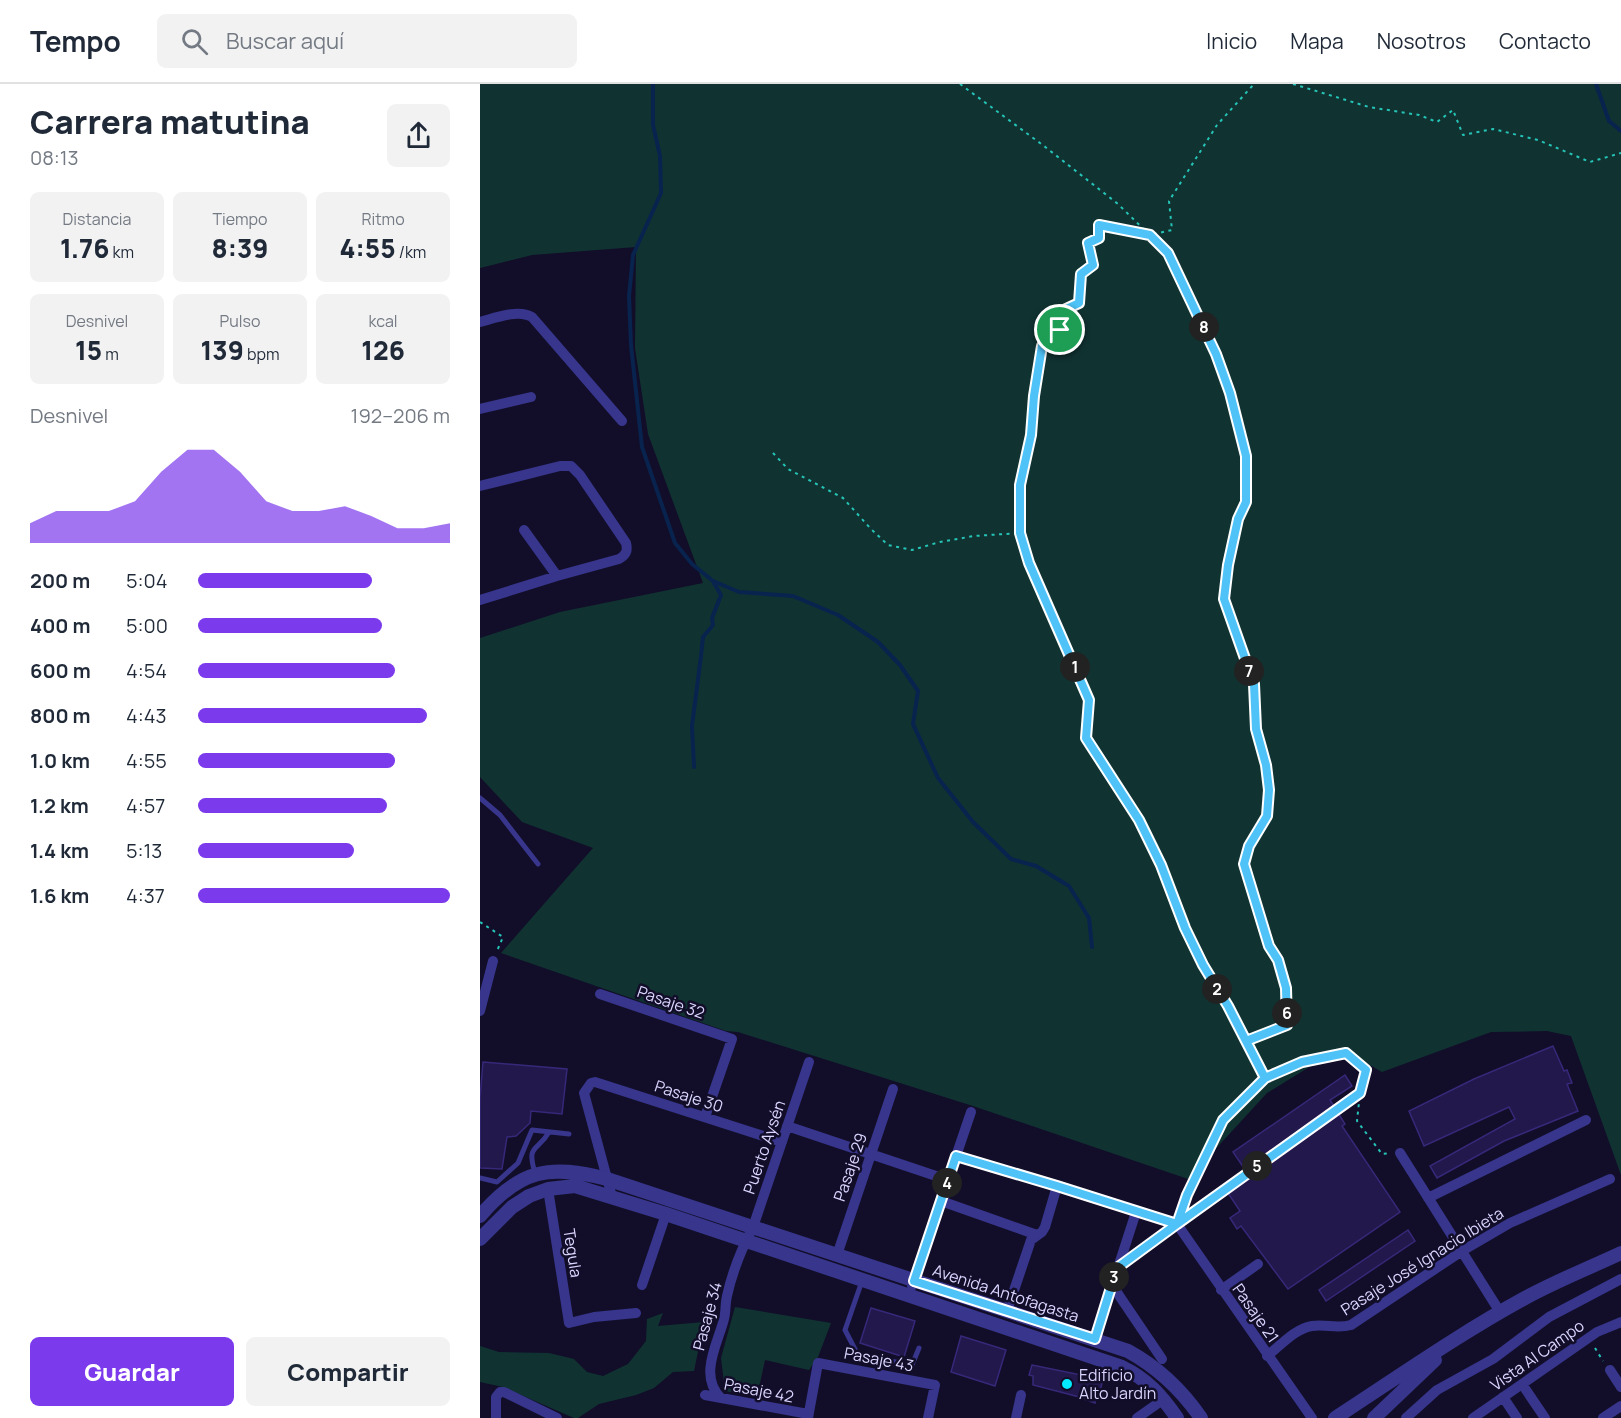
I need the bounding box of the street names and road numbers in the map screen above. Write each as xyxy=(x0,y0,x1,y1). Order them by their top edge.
street label: Pasaje 32 xyxy=(634,980,708,1024)
street label: Pasaje 30 xyxy=(652,1075,726,1117)
street label: Puerto Aysén xyxy=(738,1097,790,1197)
street label: Pasaje 29 xyxy=(828,1130,872,1204)
street label: Pasaje José Ignacio Ibieta xyxy=(1336,1202,1508,1320)
street label: Tegula xyxy=(558,1227,588,1279)
street label: Avenida Antofagasta xyxy=(930,1259,1082,1327)
street label: Pasaje 34 xyxy=(687,1279,727,1353)
street label: Pasaje 21 xyxy=(1228,1279,1284,1347)
street label: Vista Al Campo xyxy=(1486,1314,1588,1396)
street label: Pasaje 43 xyxy=(842,1341,916,1377)
street label: Pasaje 42 xyxy=(722,1372,796,1408)

